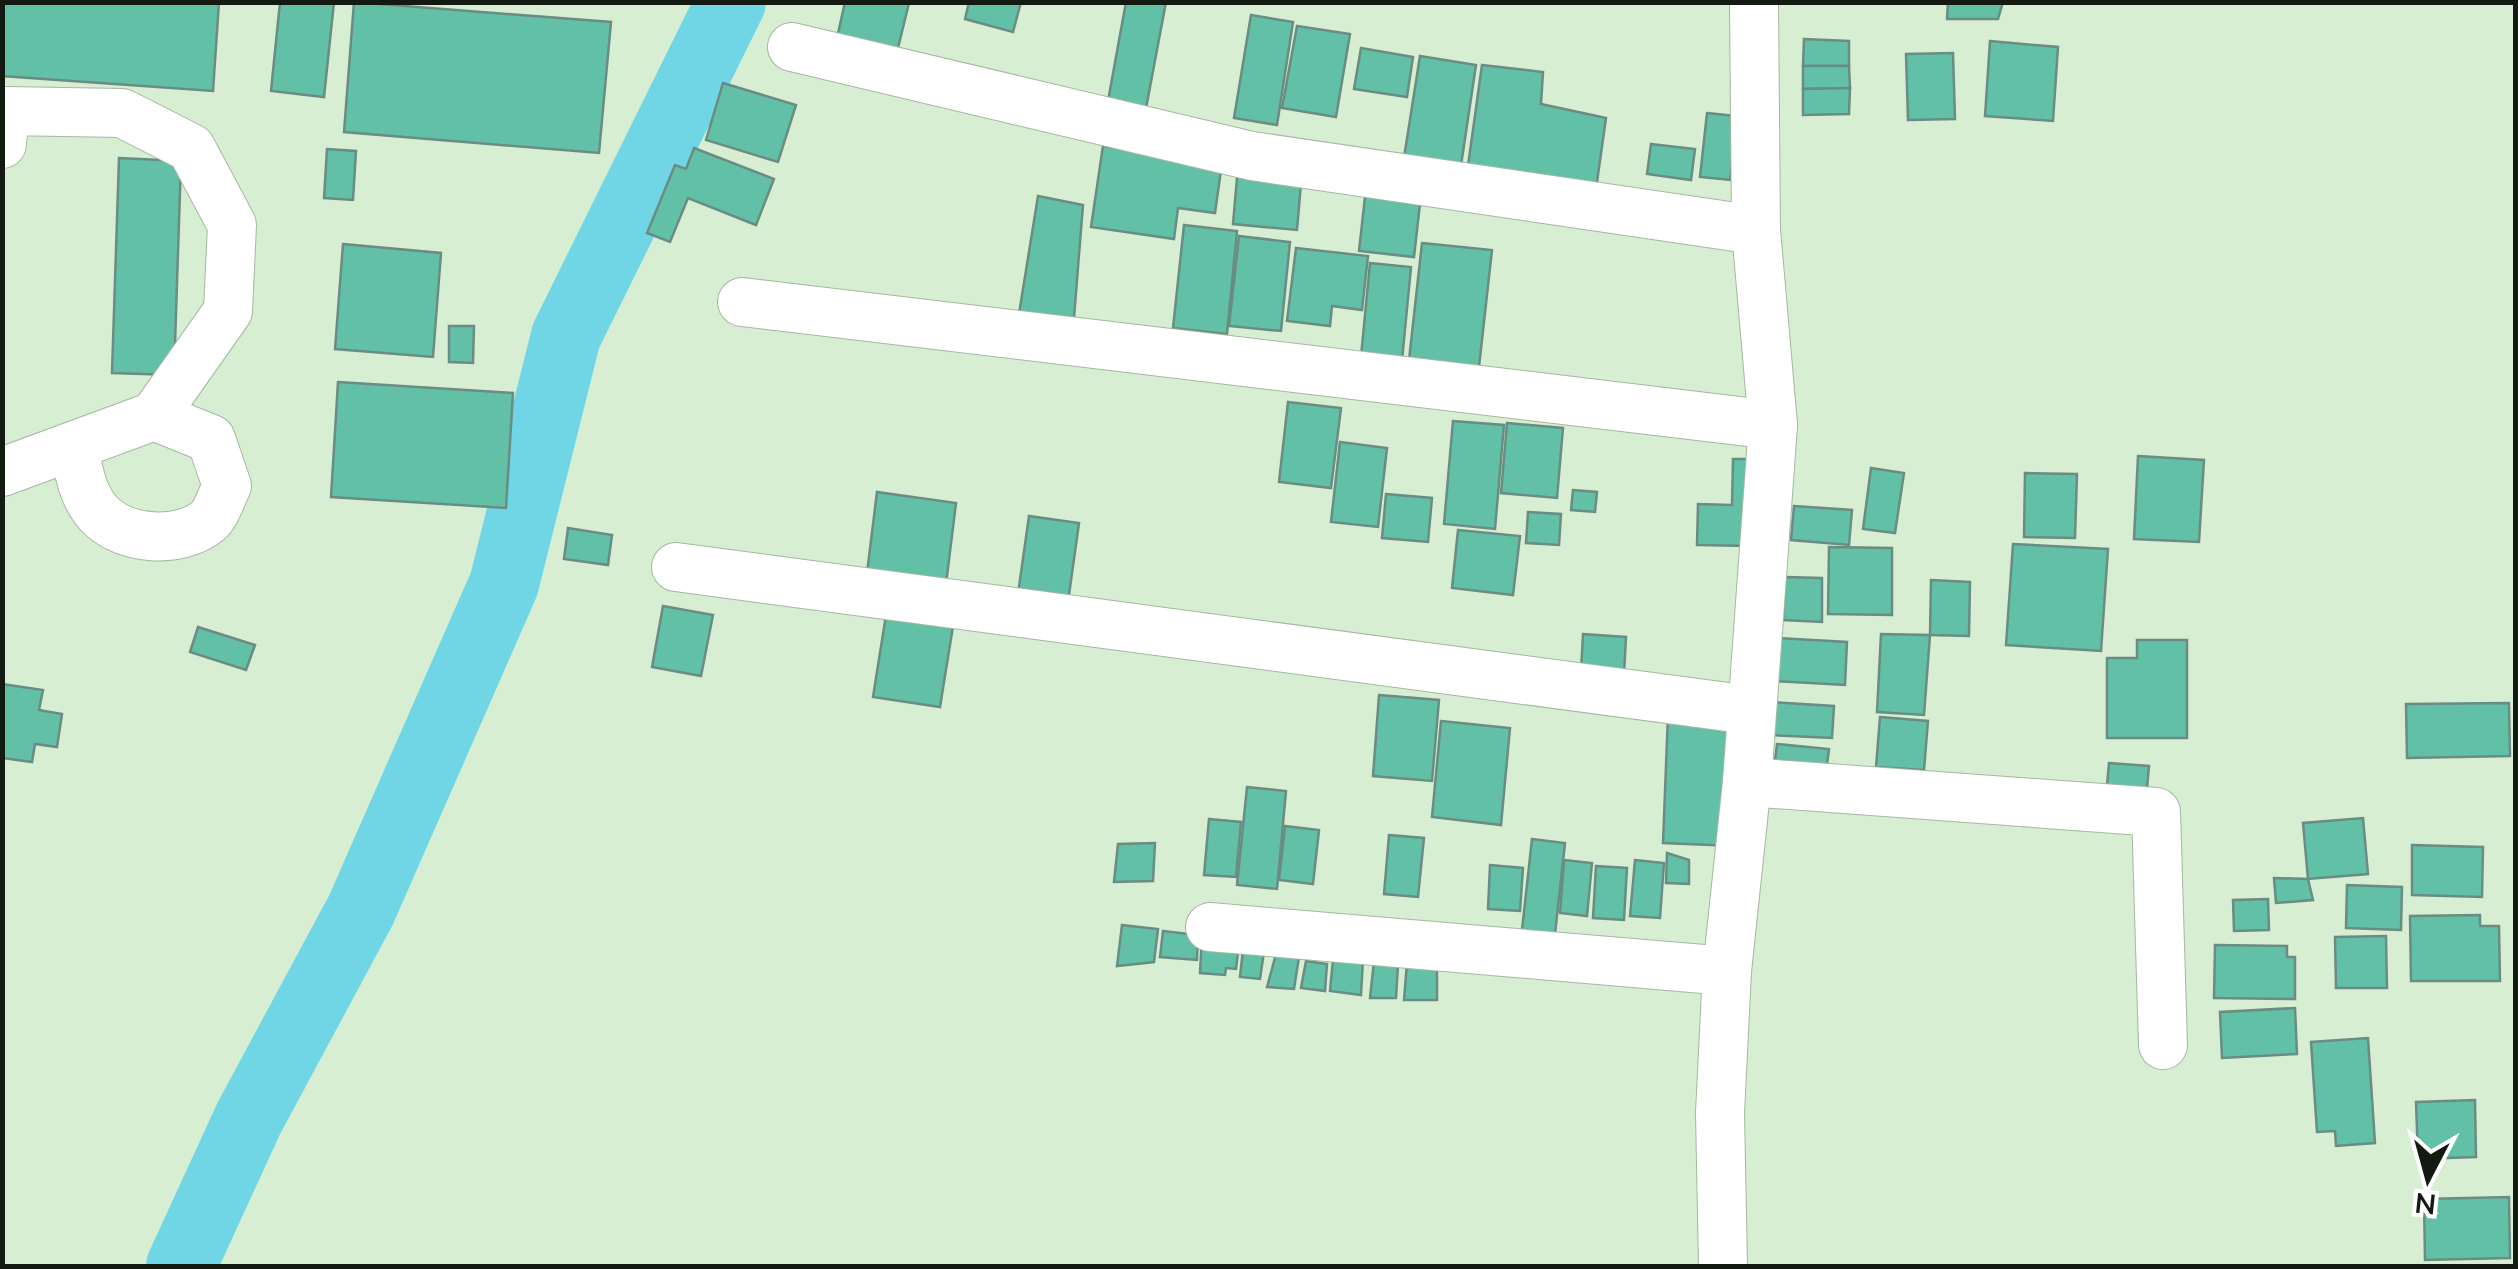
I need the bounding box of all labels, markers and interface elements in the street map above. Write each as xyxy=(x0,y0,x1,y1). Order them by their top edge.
north arrow xyxy=(2378,1129,2478,1229)
text: N xyxy=(2413,1186,2438,1223)

